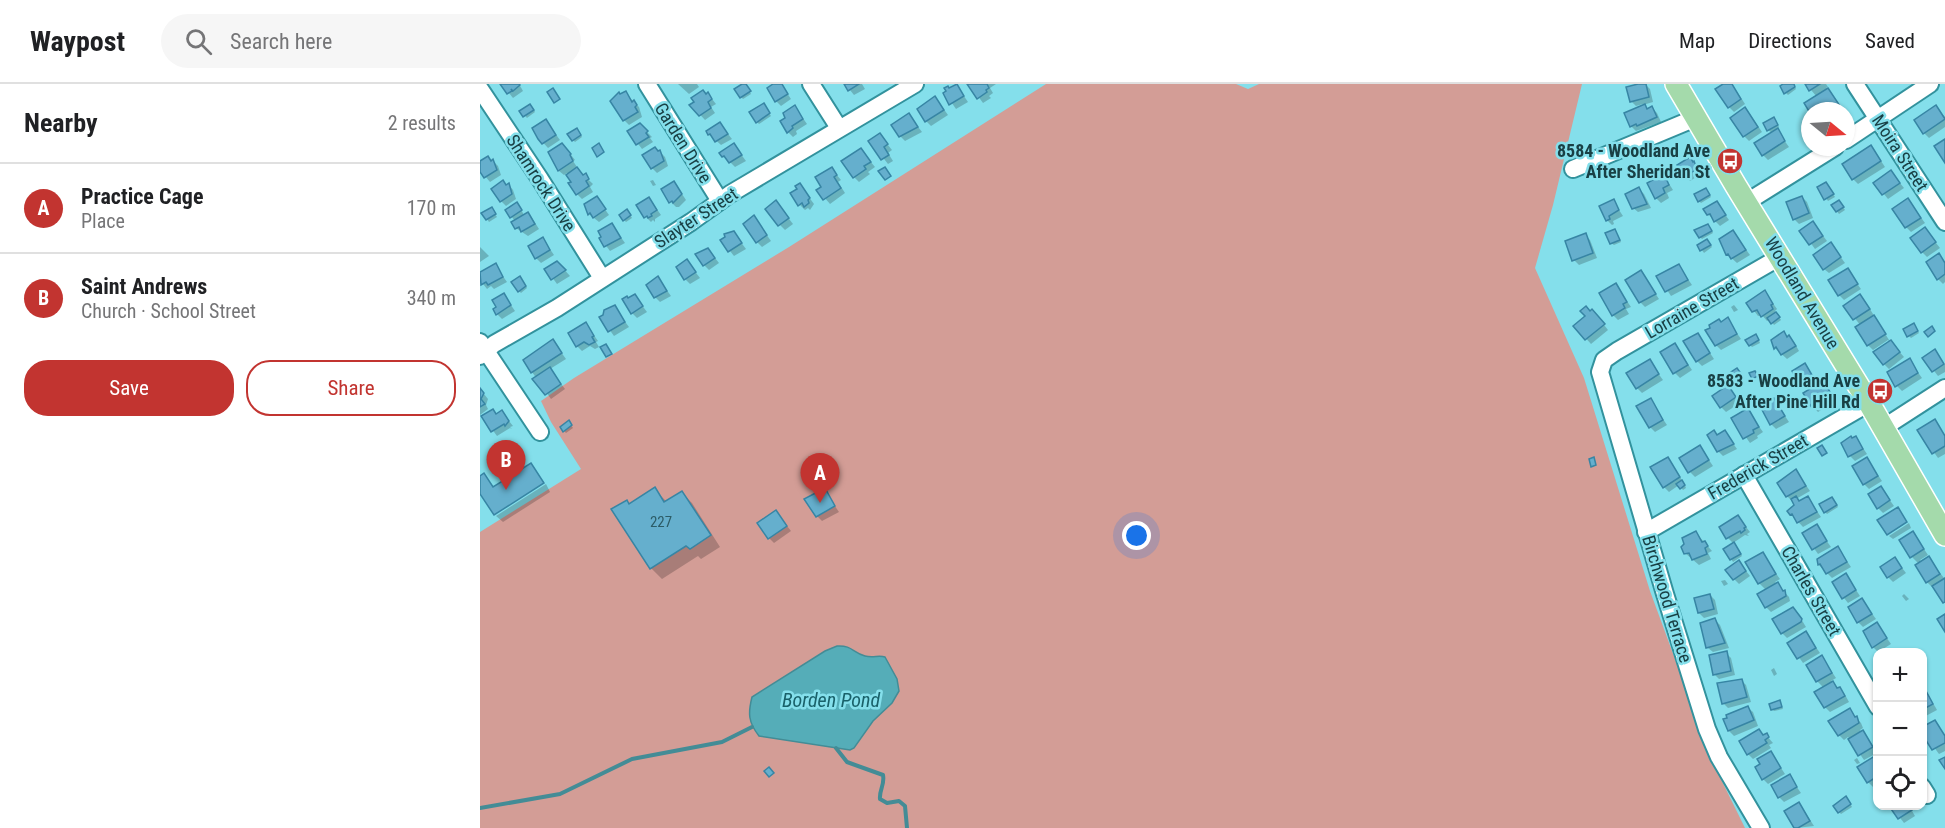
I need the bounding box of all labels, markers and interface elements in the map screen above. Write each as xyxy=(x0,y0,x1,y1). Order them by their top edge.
search box xyxy=(161,14,581,68)
text: Waypost xyxy=(30,25,125,58)
icon: search xyxy=(182,25,215,58)
text: Search here xyxy=(230,29,332,54)
text: Map xyxy=(1679,29,1715,53)
text: Directions xyxy=(1748,29,1832,53)
text: Saved xyxy=(1865,29,1915,53)
street label: Garden Drive xyxy=(650,99,716,187)
north arrow xyxy=(1801,102,1855,156)
text: Nearby xyxy=(24,108,98,138)
text: 2 results xyxy=(388,111,456,135)
street label: Moira Street xyxy=(1868,111,1933,195)
street label: Shamrock Drive xyxy=(502,130,580,235)
place label: 8584 - Woodland Ave After Sheridan St xyxy=(1557,140,1710,182)
bus stop icon: 8584 - Woodland Ave After Sheridan St xyxy=(1715,146,1745,176)
street label: Slayter Street xyxy=(650,183,741,252)
text: Practice Cage xyxy=(81,184,203,209)
text: A xyxy=(38,196,49,220)
text: 170 m xyxy=(407,196,456,220)
text: Place xyxy=(81,209,125,233)
street label: Woodland Avenue xyxy=(1761,233,1844,352)
street label: Lorraine Street xyxy=(1641,272,1742,343)
text: Saint Andrews xyxy=(81,274,207,299)
text: B xyxy=(38,286,49,310)
text: 340 m xyxy=(407,286,456,310)
text: Church · School Street xyxy=(81,299,256,323)
button: Save xyxy=(24,360,234,416)
button: Share xyxy=(246,360,456,416)
place label: 8583 - Woodland Ave After Pine Hill Rd xyxy=(1707,370,1860,412)
bus stop icon: 8583 - Woodland Ave After Pine Hill Rd xyxy=(1865,376,1895,406)
street label: Frederick Street xyxy=(1704,429,1811,504)
pin: B xyxy=(486,440,526,490)
pin: A xyxy=(800,454,840,503)
house number: 227 xyxy=(650,513,672,531)
your location xyxy=(1122,521,1151,550)
street label: Birchwood Terrace xyxy=(1638,533,1697,665)
street label: Charles Street xyxy=(1777,542,1846,639)
map controls xyxy=(1873,648,1927,810)
button: + xyxy=(1873,648,1927,702)
water label: Borden Pond xyxy=(782,688,880,712)
button: − xyxy=(1873,702,1927,756)
button: locate xyxy=(1873,756,1927,810)

